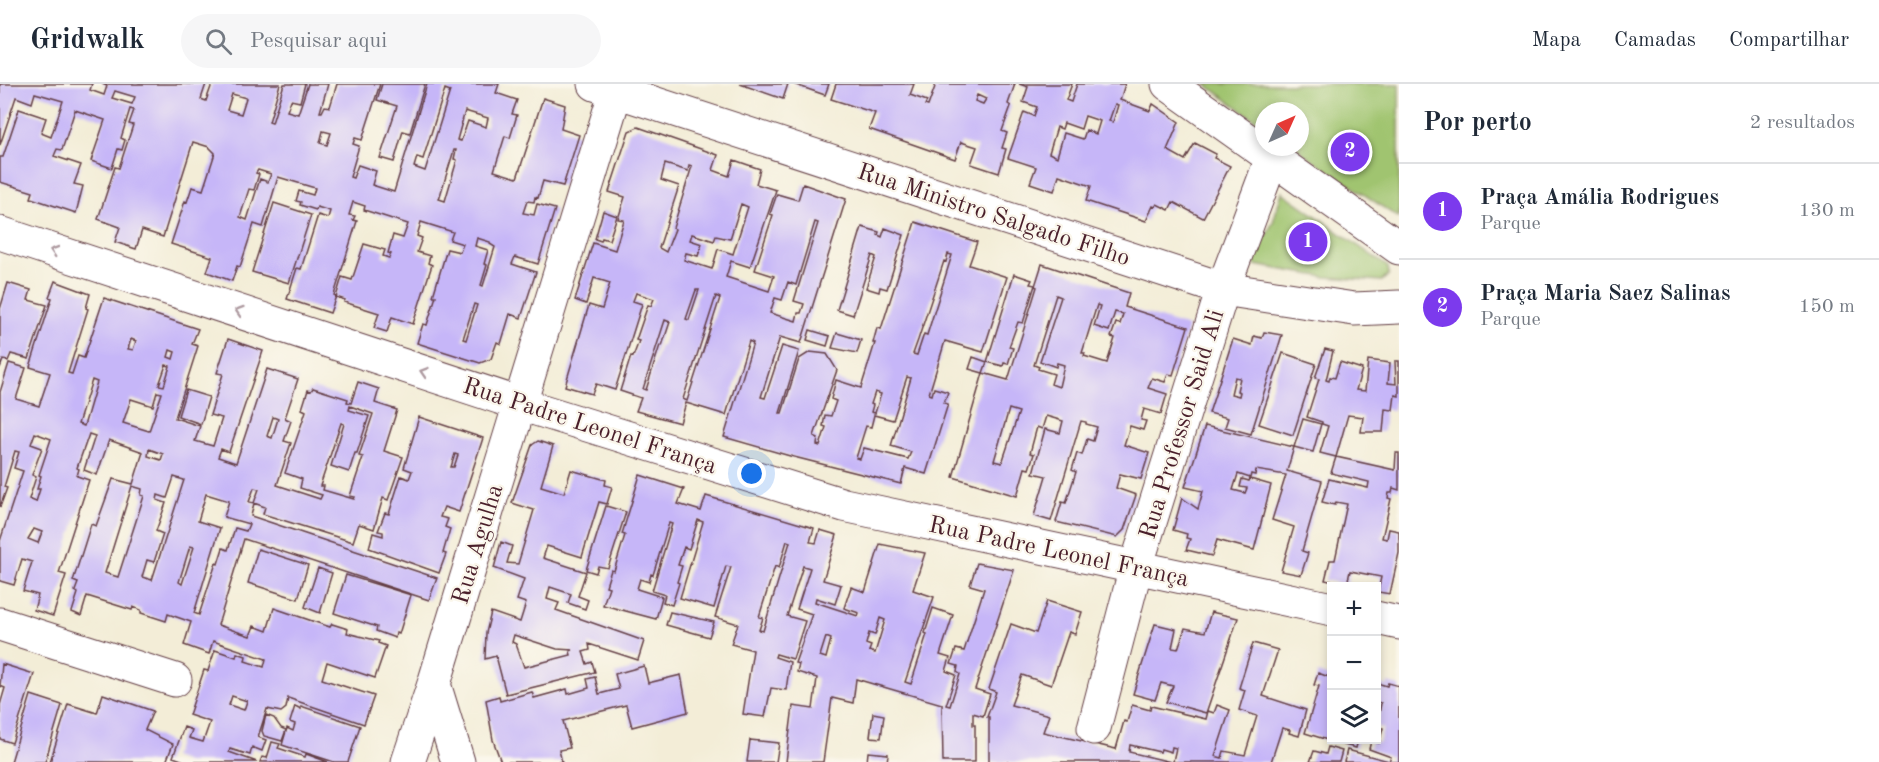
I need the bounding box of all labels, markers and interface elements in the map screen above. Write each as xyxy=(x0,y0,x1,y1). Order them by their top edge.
search box xyxy=(181,14,601,68)
icon: search xyxy=(202,25,235,58)
text: Gridwalk xyxy=(30,27,145,55)
text: Pesquisar aqui xyxy=(250,30,387,52)
text: Mapa xyxy=(1532,30,1581,51)
text: Camadas xyxy=(1614,30,1696,51)
text: Compartilhar xyxy=(1729,30,1849,51)
north arrow xyxy=(1255,102,1309,156)
text: Por perto xyxy=(1423,110,1532,136)
text: 2 resultados xyxy=(1750,113,1855,133)
pin: 2 xyxy=(1330,130,1370,174)
street label: Rua Ministro Salgado Filho xyxy=(854,160,1133,271)
text: Praça Amália Rodrigues xyxy=(1480,187,1719,209)
text: 1 xyxy=(1437,201,1448,221)
text: 130 m xyxy=(1799,201,1855,221)
text: Parque xyxy=(1480,214,1541,234)
pin: 1 xyxy=(1288,220,1328,264)
one-way arrow xyxy=(49,245,60,258)
text: Praça Maria Saez Salinas xyxy=(1480,283,1730,305)
text: 2 xyxy=(1437,297,1448,317)
text: 150 m xyxy=(1799,297,1855,317)
one-way arrow xyxy=(234,306,245,319)
street label: Rua Professor Said Ali xyxy=(1137,307,1229,542)
text: Parque xyxy=(1480,310,1541,330)
one-way arrow xyxy=(419,367,430,380)
street label: Rua Padre Leonel França xyxy=(460,375,719,479)
your location xyxy=(737,459,766,488)
street label: Rua Agulha xyxy=(449,482,509,607)
street label: Rua Padre Leonel França xyxy=(926,514,1191,592)
map controls xyxy=(1327,582,1381,744)
button: + xyxy=(1327,582,1381,636)
button: − xyxy=(1327,636,1381,690)
button: layers xyxy=(1327,690,1381,744)

